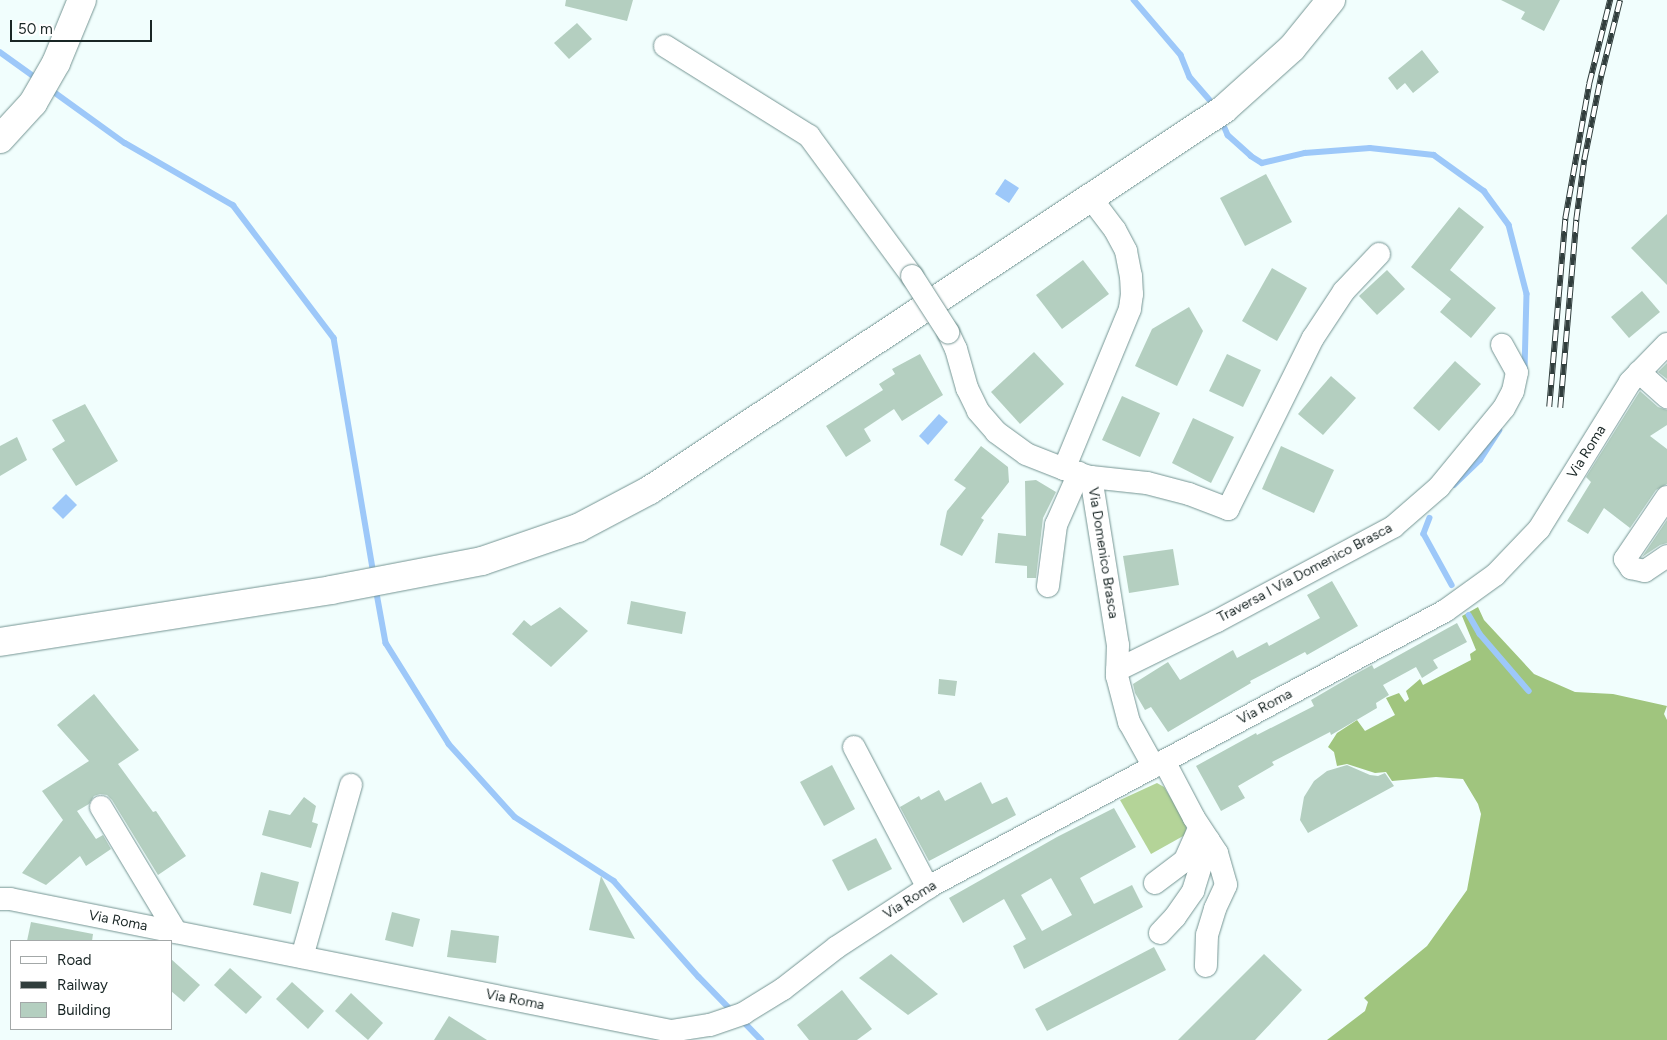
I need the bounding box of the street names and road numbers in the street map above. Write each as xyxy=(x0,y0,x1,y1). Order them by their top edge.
street label: Via Roma xyxy=(1564,422,1610,482)
street label: Via Domenico Brasca xyxy=(1084,486,1122,620)
street label: Traversa I Via Domenico Brasca xyxy=(1215,520,1395,626)
street label: Via Roma xyxy=(1235,686,1295,728)
street label: Via Roma xyxy=(880,877,940,923)
street label: Via Roma xyxy=(87,907,149,935)
street label: Via Roma xyxy=(484,986,546,1014)

